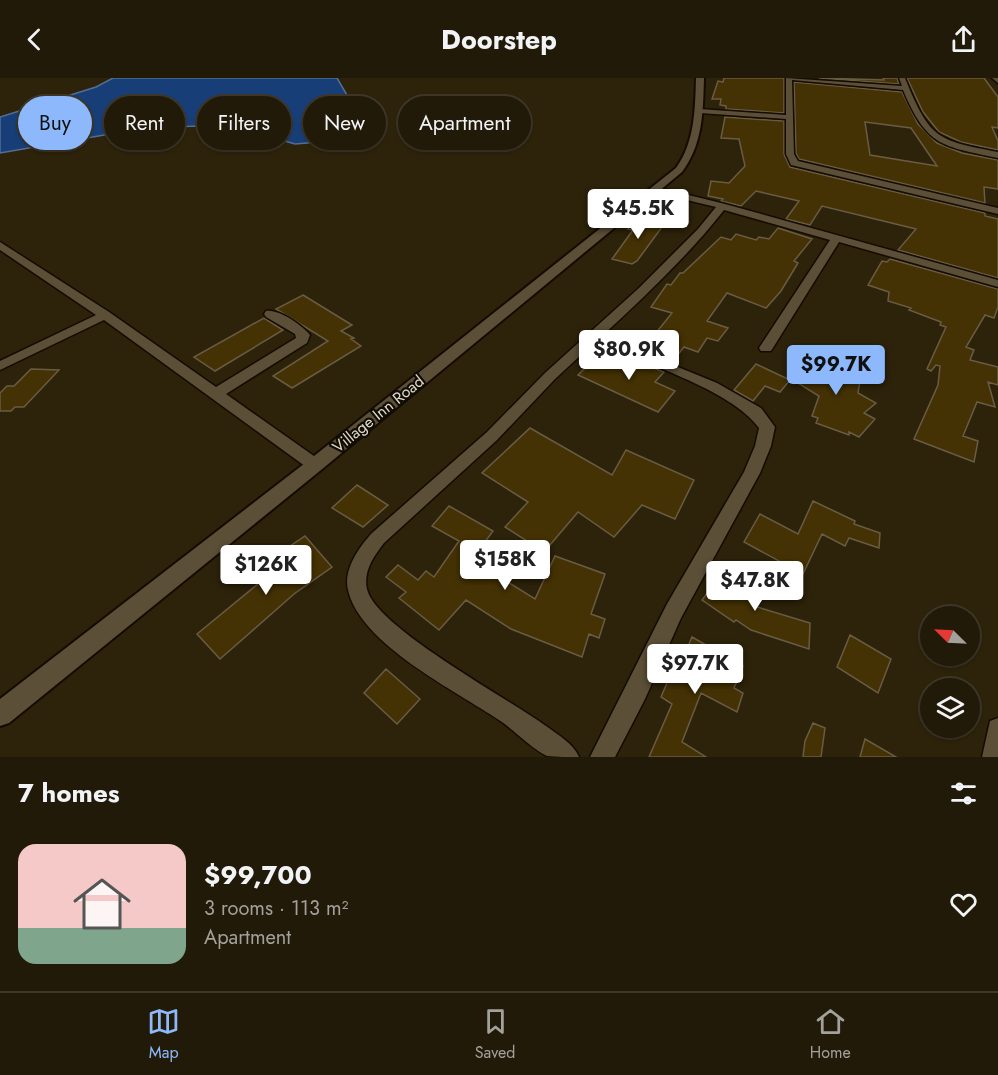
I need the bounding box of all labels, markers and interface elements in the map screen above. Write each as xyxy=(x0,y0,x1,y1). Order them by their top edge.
text: Doorstep xyxy=(441,20,557,59)
icon: back xyxy=(18,23,51,56)
icon: share xyxy=(947,23,980,56)
chip: Buy xyxy=(18,96,92,150)
chip: Rent xyxy=(104,96,185,150)
chip: Filters xyxy=(197,96,291,150)
chip: New xyxy=(303,96,386,150)
chip: Apartment xyxy=(398,96,531,150)
pin: $45.5K xyxy=(589,189,687,240)
text: $45.5K xyxy=(602,194,674,223)
pin: $80.9K xyxy=(580,330,678,381)
text: $80.9K xyxy=(593,335,665,364)
pin: $99.7K xyxy=(787,345,885,396)
text: $99.7K xyxy=(801,350,871,379)
street label: Village Inn Road xyxy=(327,370,429,458)
pin: $158K xyxy=(463,540,547,591)
pin: $126K xyxy=(224,545,308,596)
text: $158K xyxy=(474,545,536,574)
text: $126K xyxy=(234,550,298,579)
pin: $47.8K xyxy=(706,561,804,612)
text: $47.8K xyxy=(720,566,790,595)
north arrow xyxy=(920,606,980,666)
map controls xyxy=(920,606,980,738)
pin: $97.7K xyxy=(646,644,744,695)
text: $97.7K xyxy=(661,649,729,678)
button: layers xyxy=(920,678,980,738)
text: 7 homes xyxy=(18,774,120,812)
icon: filters xyxy=(947,777,980,810)
text: $99,700 xyxy=(204,856,312,894)
icon: home xyxy=(66,868,138,940)
icon: heart xyxy=(947,888,980,921)
text: 3 rooms · 113 m² xyxy=(204,894,348,923)
text: Apartment xyxy=(204,923,291,952)
tab: Map xyxy=(147,1005,180,1064)
tab: Saved xyxy=(475,1005,515,1064)
tab: Home xyxy=(810,1005,851,1064)

